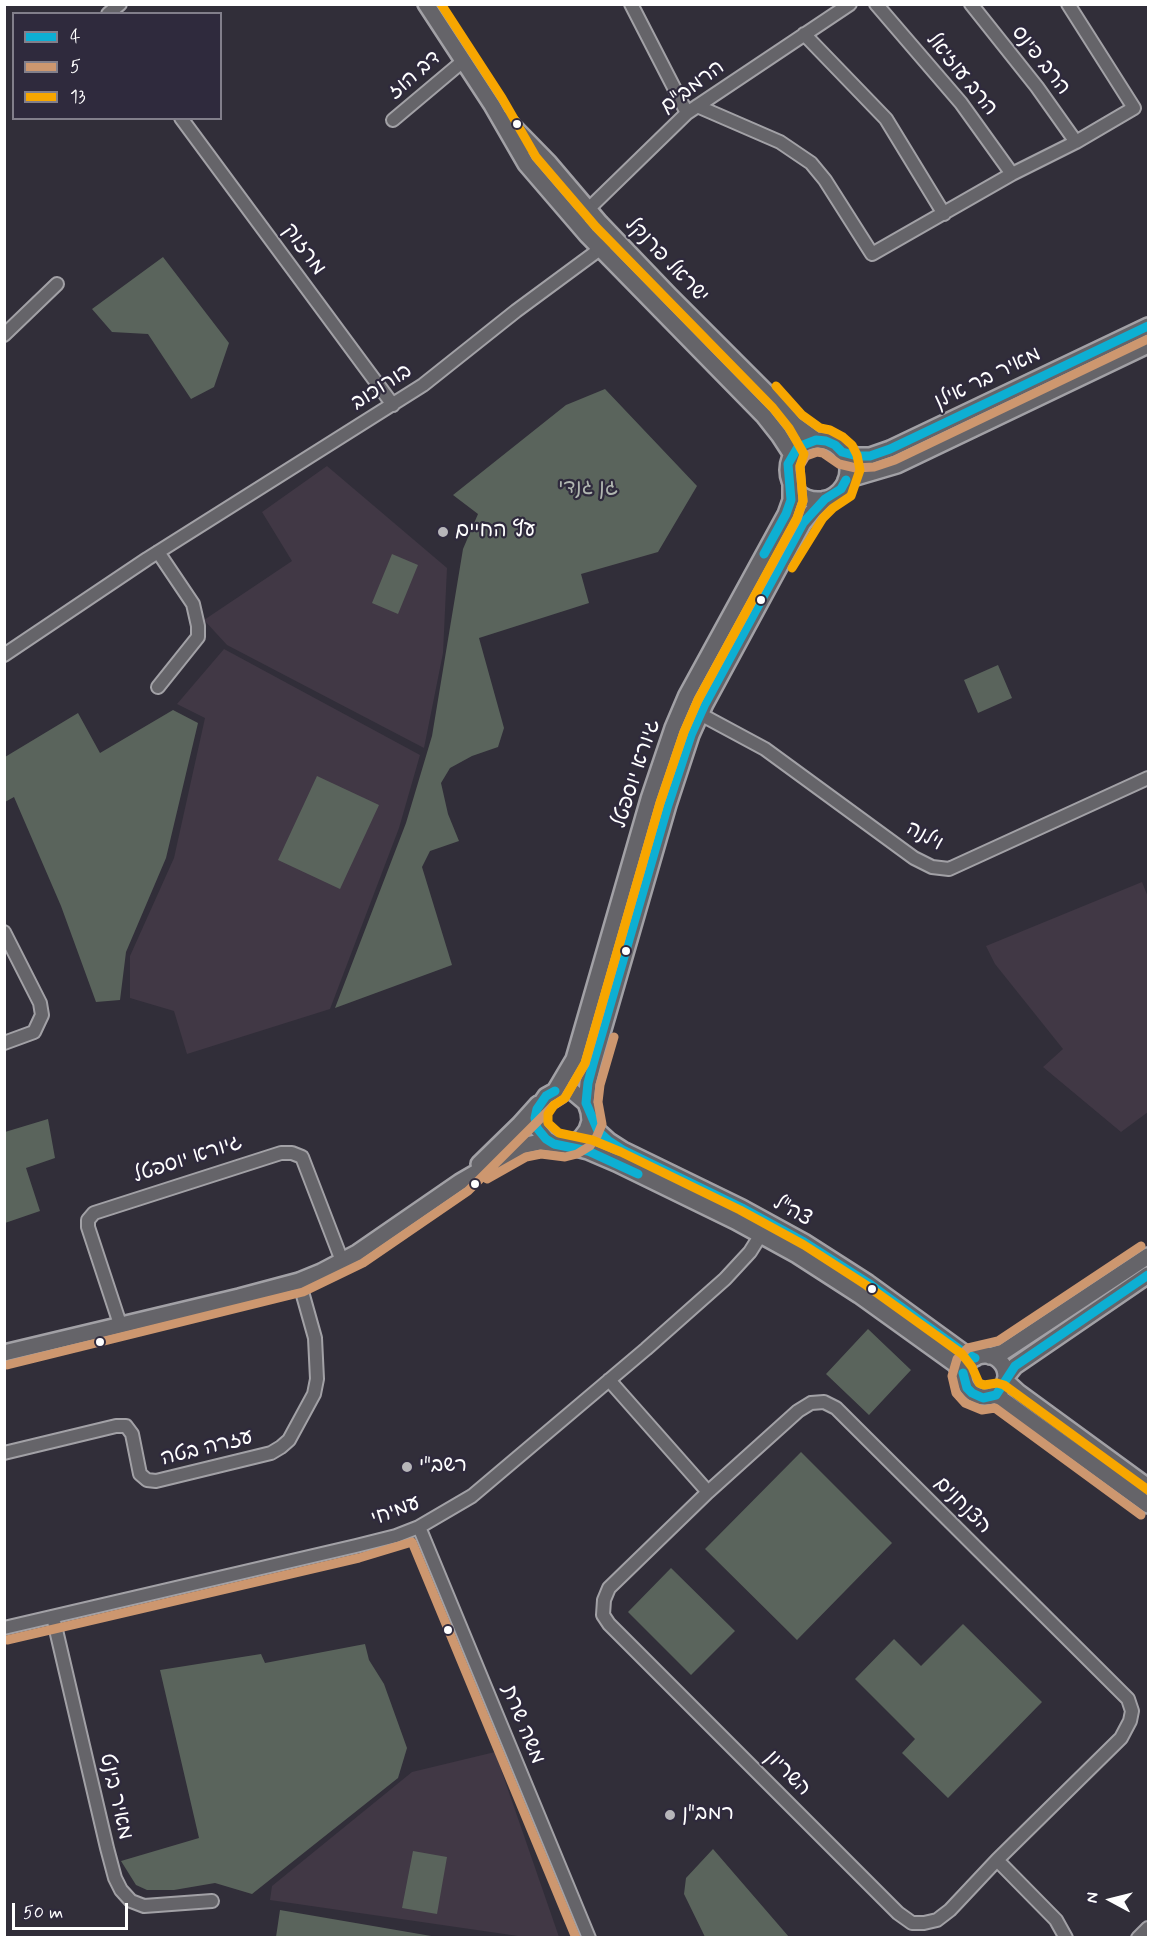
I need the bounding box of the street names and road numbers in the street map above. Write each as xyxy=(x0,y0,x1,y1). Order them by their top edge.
street label: הרב פינס xyxy=(1005,21,1075,101)
street label: הרב עוזיאל xyxy=(920,29,1002,121)
street label: דב הוז xyxy=(383,46,447,106)
street label: הרמב"ם xyxy=(656,56,730,120)
street label: ישראל פרנקל xyxy=(619,213,713,309)
street label: מרזוק xyxy=(276,219,330,281)
street label: מאיר בר אילן xyxy=(931,342,1045,416)
street label: בורוכוב xyxy=(347,359,417,417)
street label: גיורא יוספטל xyxy=(608,716,666,832)
street label: וילנה xyxy=(901,817,947,857)
street label: גיורא יוספטל xyxy=(130,1131,246,1189)
street label: צה"ל xyxy=(768,1191,816,1233)
street label: עזרה בטה xyxy=(158,1425,256,1473)
street label: הצנחנים xyxy=(928,1472,996,1540)
street label: עמיחי xyxy=(368,1491,424,1533)
street label: משה שרת xyxy=(495,1682,549,1768)
street label: השריון xyxy=(759,1746,815,1802)
street label: מאיר בינט xyxy=(93,1751,137,1843)

